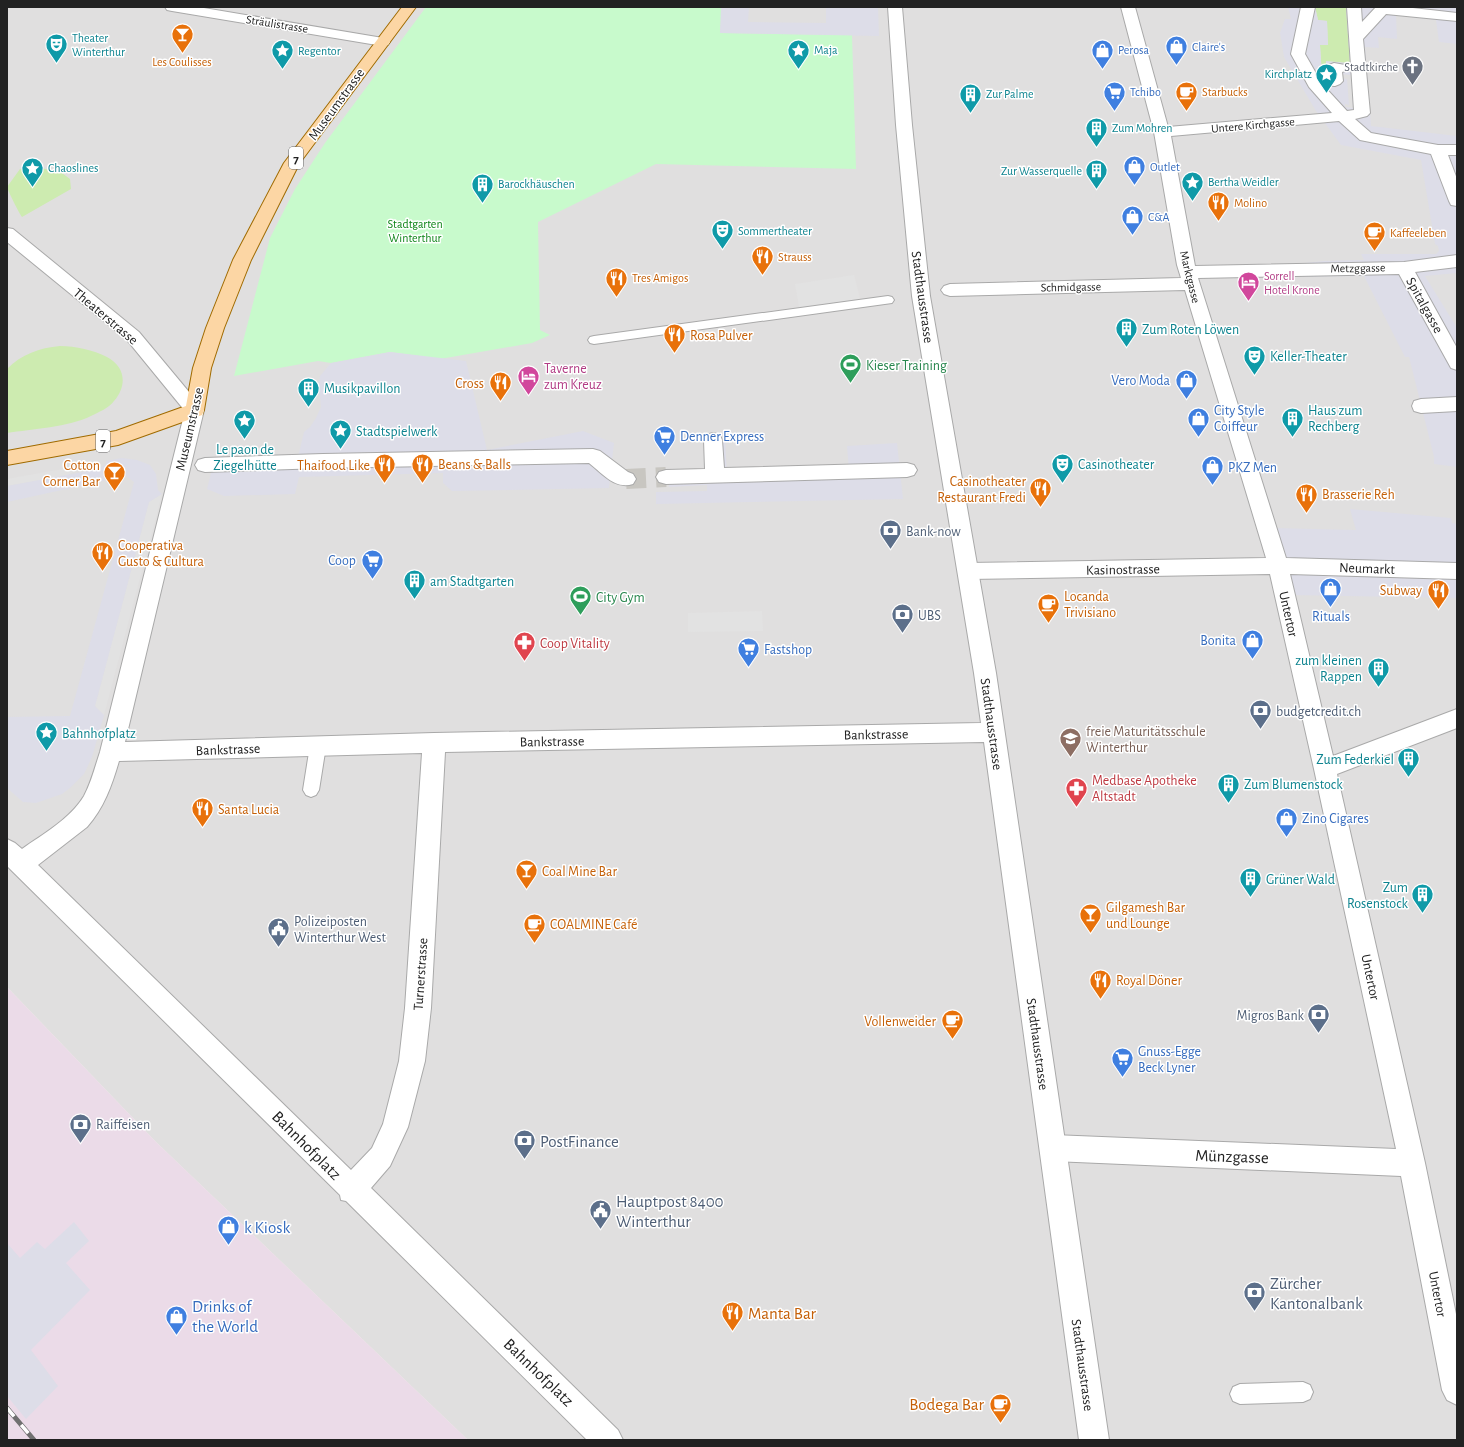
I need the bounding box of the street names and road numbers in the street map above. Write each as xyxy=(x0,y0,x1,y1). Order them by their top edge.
street label: Sträulistrasse xyxy=(245,13,309,35)
street label: Museumstrasse xyxy=(306,66,367,143)
street label: Untere Kirchgasse xyxy=(1211,115,1295,135)
road number: 7 xyxy=(289,147,303,169)
street label: Stadthausstrasse xyxy=(909,250,935,344)
street label: Marktgasse xyxy=(1178,250,1202,304)
street label: Metzggasse xyxy=(1330,262,1386,274)
street label: Spitalgasse xyxy=(1403,275,1445,336)
street label: Schmidgasse xyxy=(1041,280,1101,294)
street label: Theaterstrasse xyxy=(70,286,140,348)
street label: Museumstrasse xyxy=(174,386,206,472)
road number: 7 xyxy=(96,430,110,452)
street label: Neumarkt xyxy=(1339,561,1396,577)
street label: Kasinostrasse xyxy=(1086,562,1160,578)
street label: Untertor xyxy=(1276,590,1300,639)
street label: Stadthausstrasse xyxy=(978,677,1004,771)
street label: Bankstrasse xyxy=(844,727,909,743)
street label: Bankstrasse xyxy=(520,734,585,750)
street label: Bankstrasse xyxy=(195,742,261,758)
street label: Turnerstrasse xyxy=(411,937,431,1011)
street label: Untertor xyxy=(1358,953,1382,1002)
street label: Stadthausstrasse xyxy=(1024,997,1050,1091)
street label: Bahnhofplatz xyxy=(269,1108,344,1183)
street label: Münzgasse xyxy=(1195,1147,1269,1166)
street label: Untertor xyxy=(1426,1270,1448,1319)
street label: Stadthausstrasse xyxy=(1069,1318,1095,1412)
street label: Bahnhofplatz xyxy=(501,1335,577,1410)

